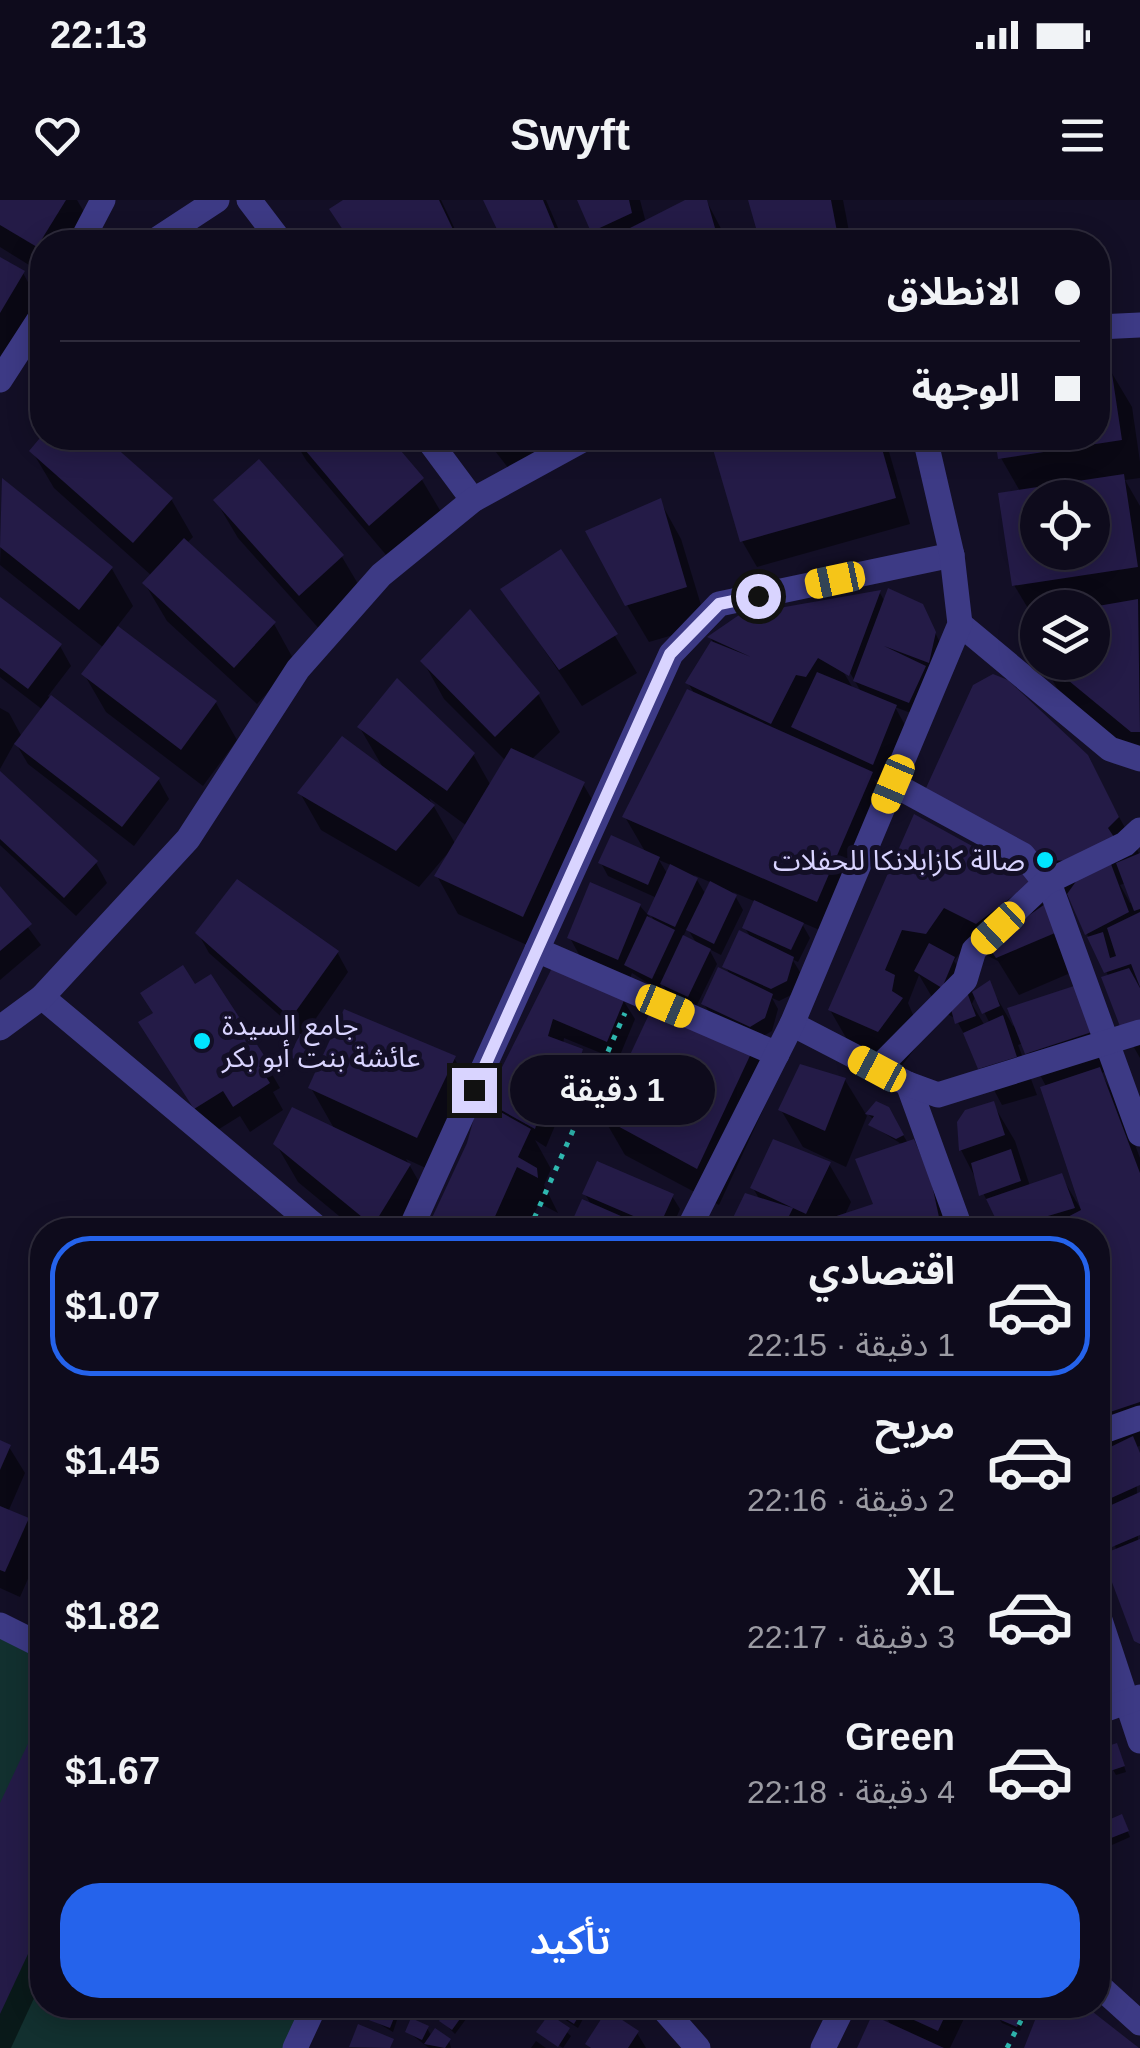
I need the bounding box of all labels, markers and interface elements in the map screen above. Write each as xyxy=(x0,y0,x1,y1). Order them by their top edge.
text: 22:13 xyxy=(50,14,147,56)
icon: heart xyxy=(30,108,85,163)
icon: menu xyxy=(1055,108,1110,163)
text: Swyft xyxy=(510,109,630,160)
text: الانطلاق xyxy=(887,271,1020,313)
text: الوجهة xyxy=(912,367,1020,409)
map controls xyxy=(1020,480,1110,680)
button: locate xyxy=(1020,480,1110,570)
car xyxy=(803,559,867,601)
route start xyxy=(736,574,781,619)
button: layers xyxy=(1020,590,1110,680)
car xyxy=(867,751,919,817)
place label: صالة كازابلانكا للحفلات xyxy=(773,845,1025,877)
marker: صالة كازابلانكا للحفلات xyxy=(1034,849,1056,871)
car xyxy=(966,897,1030,959)
car xyxy=(632,980,698,1032)
place label: جامع السيدة عائشة بنت أبو بكر xyxy=(221,1010,420,1074)
marker: جامع السيدة عائشة بنت أبو بكر xyxy=(191,1030,213,1052)
car xyxy=(843,1042,911,1096)
callout: 1 دقيقة xyxy=(509,1055,714,1125)
route end xyxy=(452,1068,497,1113)
text: 1 دقيقة xyxy=(560,1072,665,1108)
text: اقتصادي xyxy=(809,1250,955,1292)
icon: car xyxy=(985,1261,1075,1351)
text: $1.07 xyxy=(65,1285,160,1327)
text: 1 دقيقة · 22:15 xyxy=(747,1327,955,1363)
text: مريح xyxy=(875,1405,955,1447)
icon: car xyxy=(985,1416,1075,1506)
text: $1.45 xyxy=(65,1440,160,1482)
text: 2 دقيقة · 22:16 xyxy=(747,1482,955,1518)
text: XL xyxy=(906,1561,955,1603)
icon: car xyxy=(985,1571,1075,1661)
text: $1.82 xyxy=(65,1595,160,1637)
text: 3 دقيقة · 22:17 xyxy=(747,1619,955,1655)
text: Green xyxy=(845,1716,955,1758)
icon: car xyxy=(985,1726,1075,1816)
text: $1.67 xyxy=(65,1750,160,1792)
text: 4 دقيقة · 22:18 xyxy=(747,1774,955,1810)
button: تأكيد xyxy=(60,1883,1080,1998)

